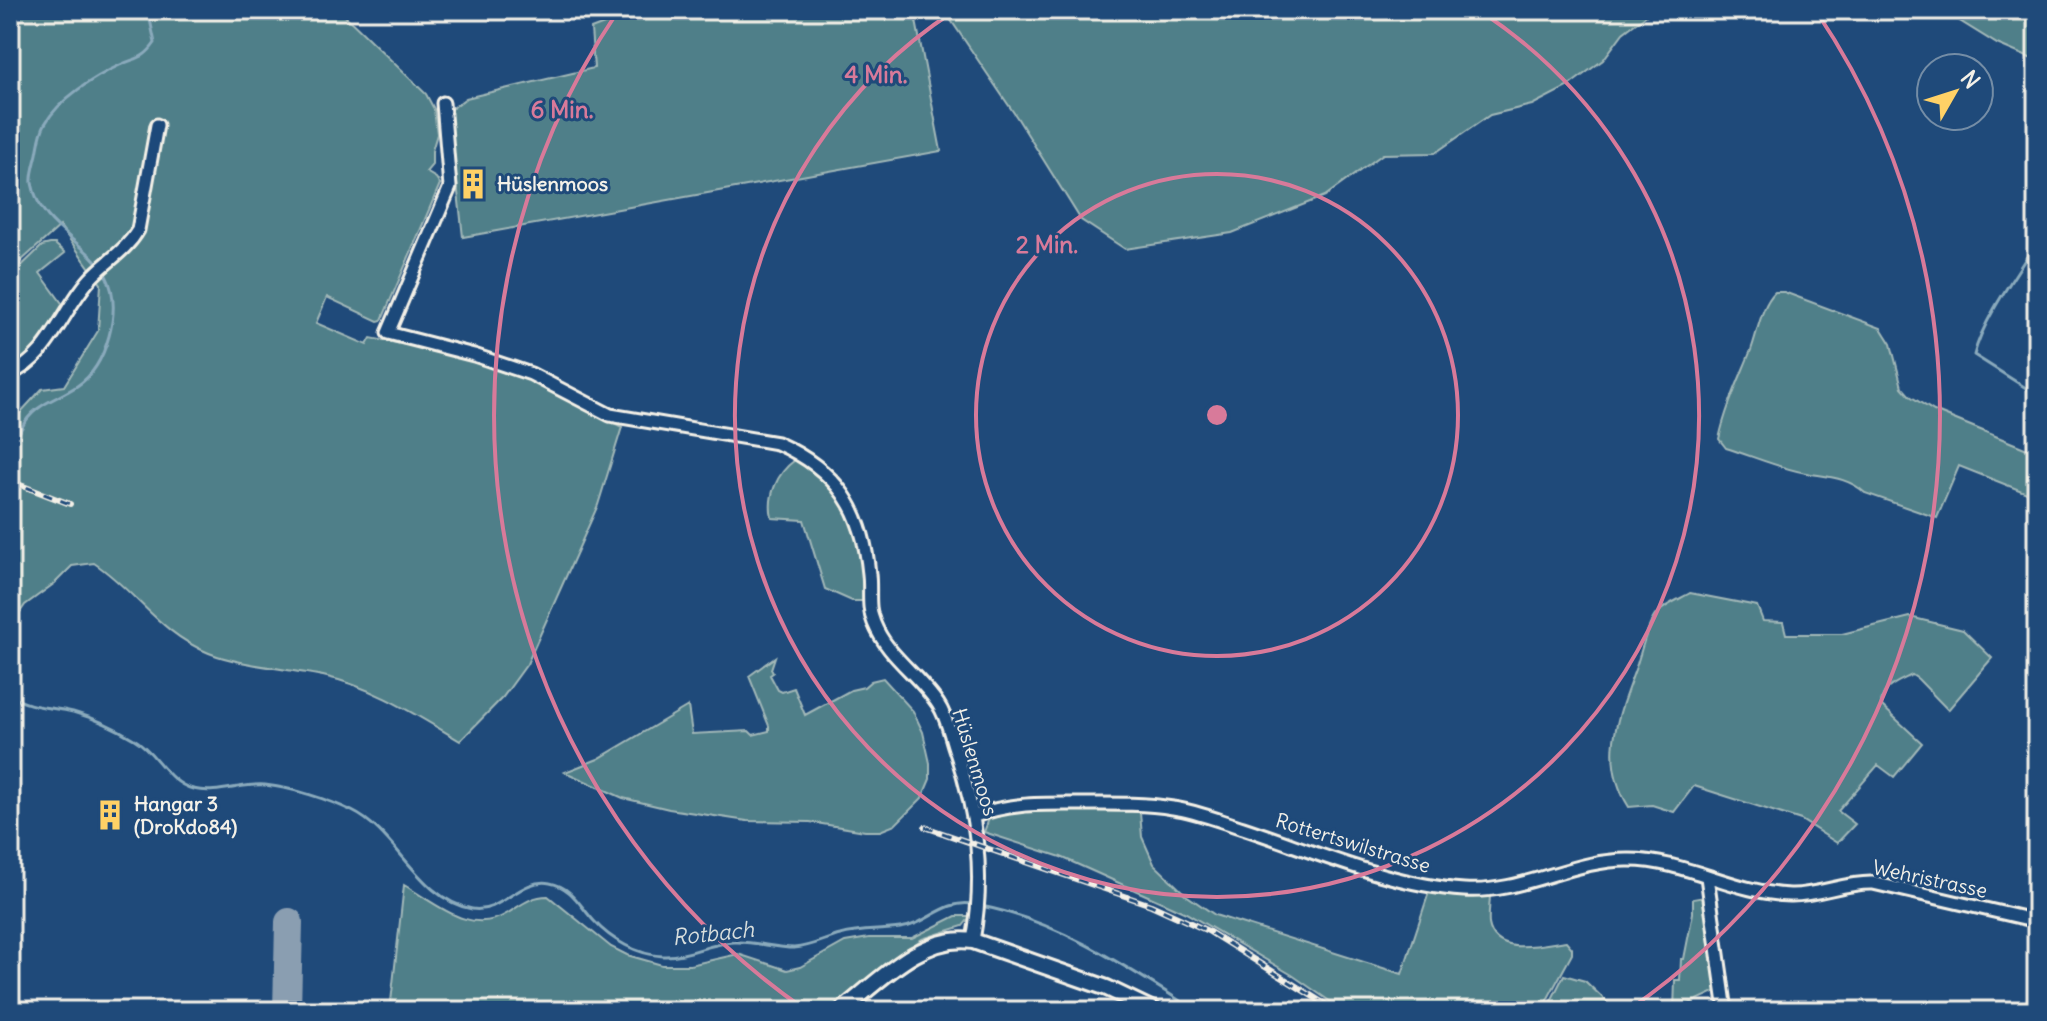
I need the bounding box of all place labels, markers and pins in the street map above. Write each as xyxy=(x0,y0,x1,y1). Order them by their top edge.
building icon: Hüslenmoos xyxy=(456,167,490,201)
place label: Hüslenmoos xyxy=(497,171,608,196)
centre of rings xyxy=(1203,401,1231,429)
place label: Hangar 3 (DroKdo84) xyxy=(134,791,237,839)
building icon: Hangar 3 (DroKdo84) xyxy=(93,798,127,832)

